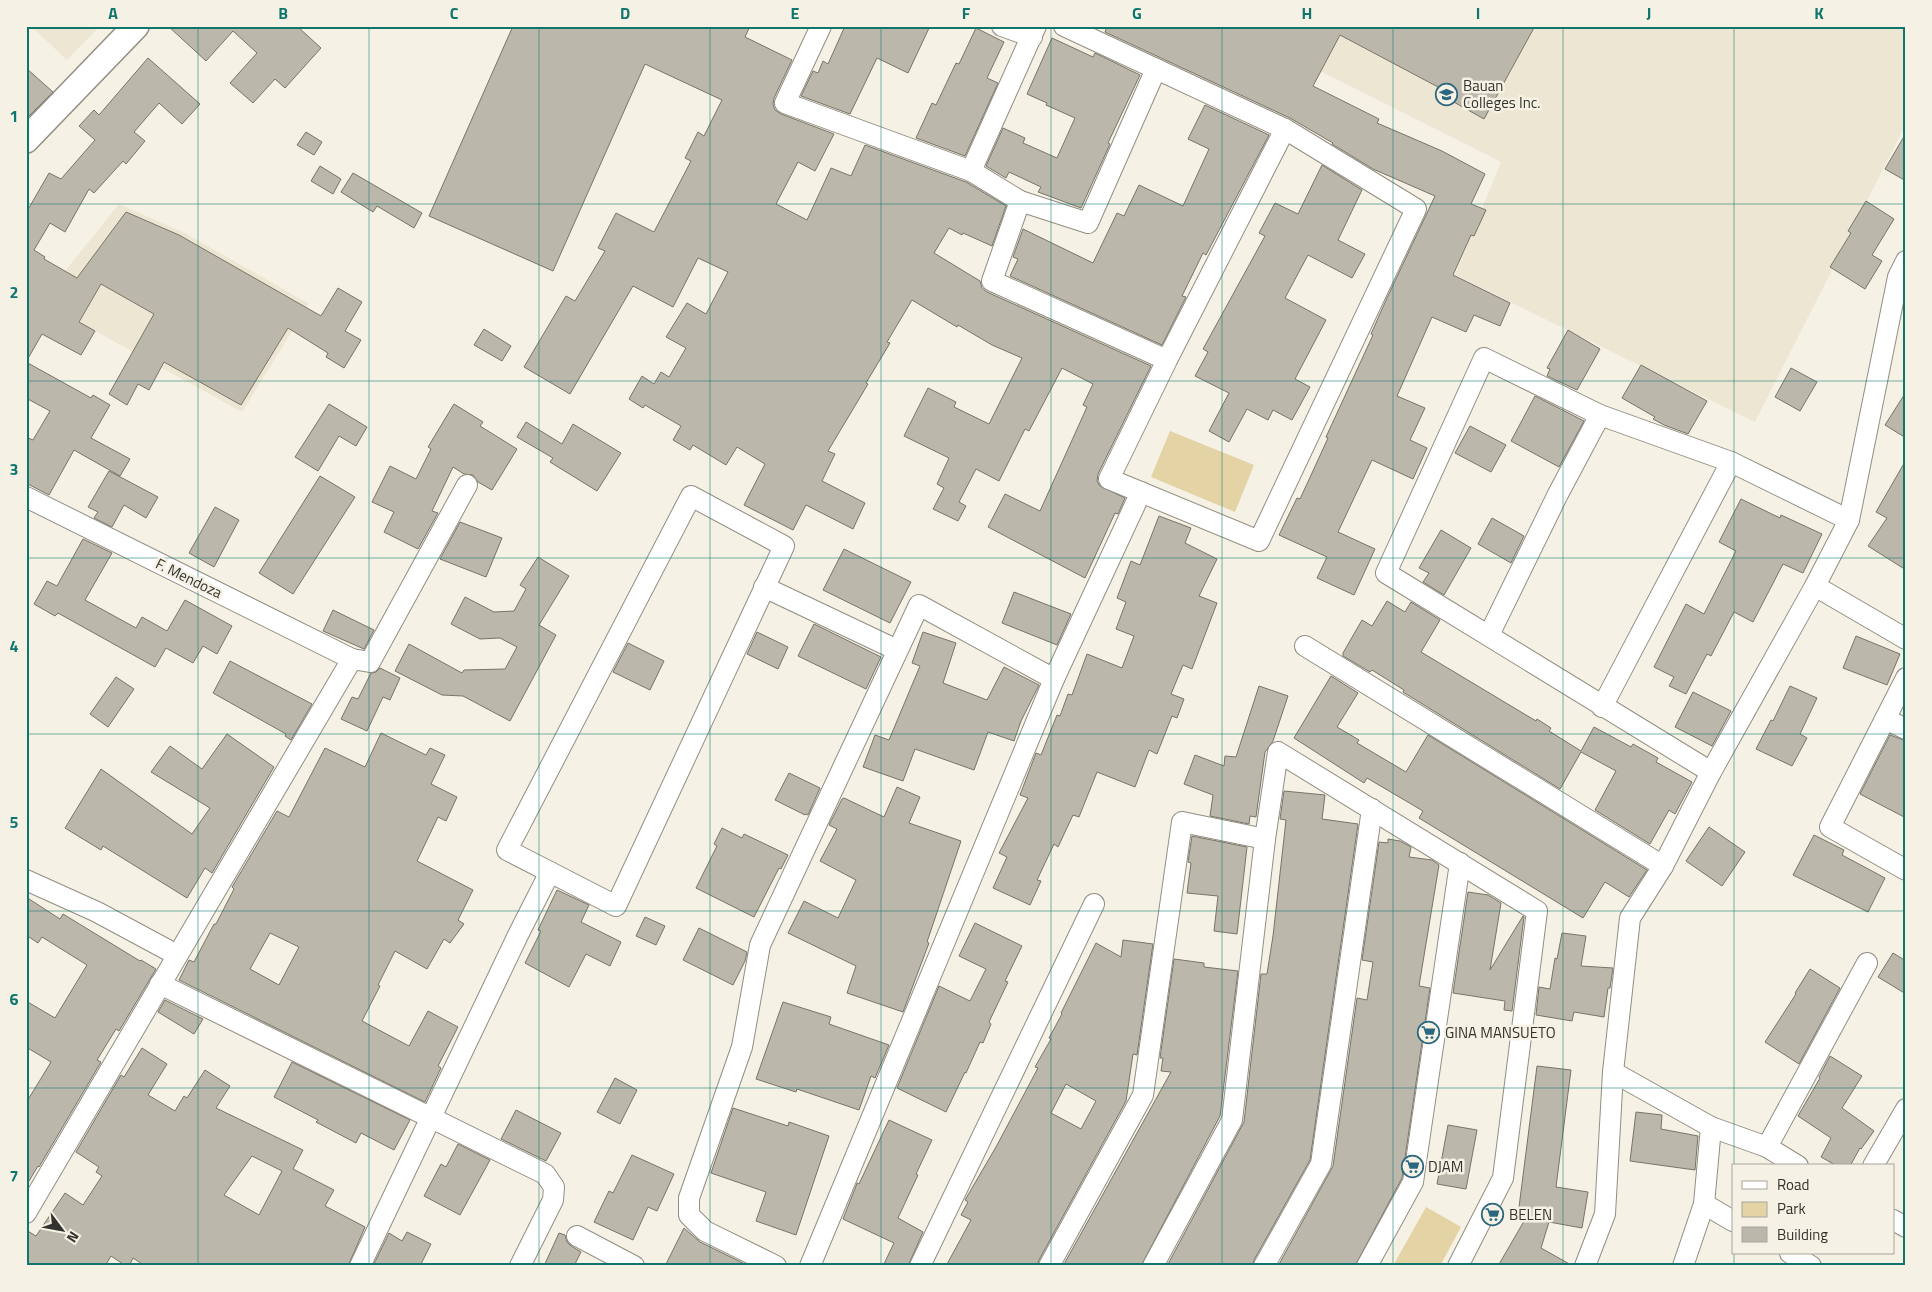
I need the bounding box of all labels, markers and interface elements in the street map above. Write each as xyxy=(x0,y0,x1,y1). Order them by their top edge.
text: A xyxy=(108,1,118,25)
text: B xyxy=(278,1,288,25)
text: C xyxy=(450,1,459,25)
text: D xyxy=(620,1,630,25)
text: E xyxy=(791,1,800,25)
text: F xyxy=(962,1,971,25)
text: G xyxy=(1132,1,1142,25)
text: H xyxy=(1302,1,1312,25)
text: I xyxy=(1476,1,1480,25)
text: J xyxy=(1647,1,1651,25)
text: K xyxy=(1814,1,1824,25)
place label: Bauan Colleges Inc. xyxy=(1463,74,1541,114)
school or university icon: Bauan Colleges Inc. xyxy=(1435,82,1459,106)
text: 1 xyxy=(10,104,18,128)
text: 2 xyxy=(10,280,18,304)
text: 3 xyxy=(10,457,18,481)
street label: F. Mendoza xyxy=(152,552,227,604)
text: 4 xyxy=(10,634,19,658)
text: 5 xyxy=(10,810,19,834)
text: 6 xyxy=(10,987,19,1011)
supermarket icon: GINA MANSUETO xyxy=(1417,1020,1441,1044)
place label: GINA MANSUETO xyxy=(1445,1021,1556,1044)
supermarket icon: DJAM xyxy=(1400,1154,1424,1178)
place label: DJAM xyxy=(1428,1155,1463,1178)
text: 7 xyxy=(10,1164,18,1188)
legend xyxy=(1732,1164,1894,1254)
text: Road xyxy=(1777,1173,1809,1196)
text: Park xyxy=(1777,1197,1806,1220)
supermarket icon: BELEN xyxy=(1481,1202,1505,1226)
place label: BELEN xyxy=(1509,1203,1552,1226)
north arrow xyxy=(38,1204,88,1254)
text: Building xyxy=(1777,1223,1828,1246)
text: N xyxy=(62,1227,85,1247)

